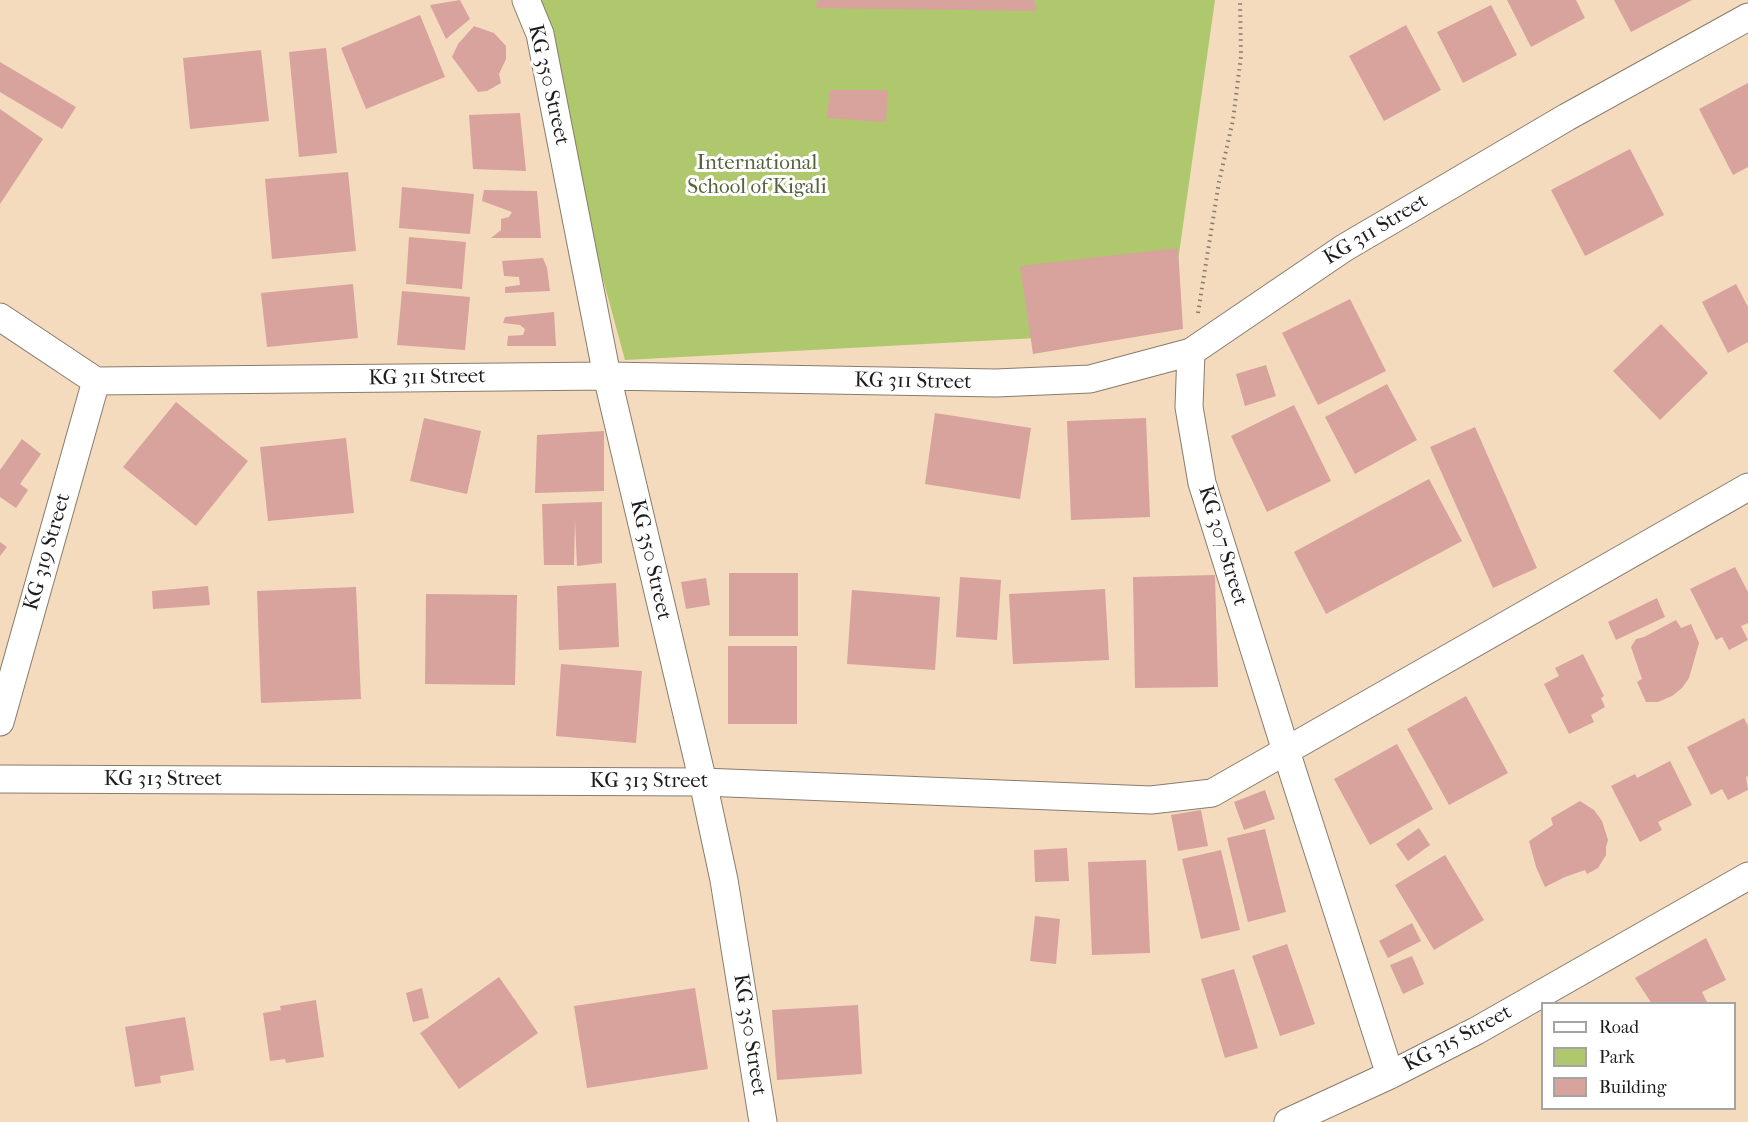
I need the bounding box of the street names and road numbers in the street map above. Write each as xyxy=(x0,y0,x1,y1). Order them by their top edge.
street label: KG 350 Street xyxy=(522,22,574,148)
street label: KG 311 Street xyxy=(1319,189,1433,271)
street label: KG 311 Street xyxy=(368,364,486,392)
street label: KG 311 Street xyxy=(854,368,972,396)
street label: KG 307 Street xyxy=(1192,483,1252,609)
street label: KG 319 Street xyxy=(19,490,77,614)
street label: KG 350 Street xyxy=(624,497,676,623)
street label: KG 313 Street xyxy=(104,767,222,793)
street label: KG 313 Street xyxy=(590,769,708,795)
street label: KG 350 Street xyxy=(727,972,771,1098)
street label: KG 315 Street xyxy=(1400,1000,1516,1078)

